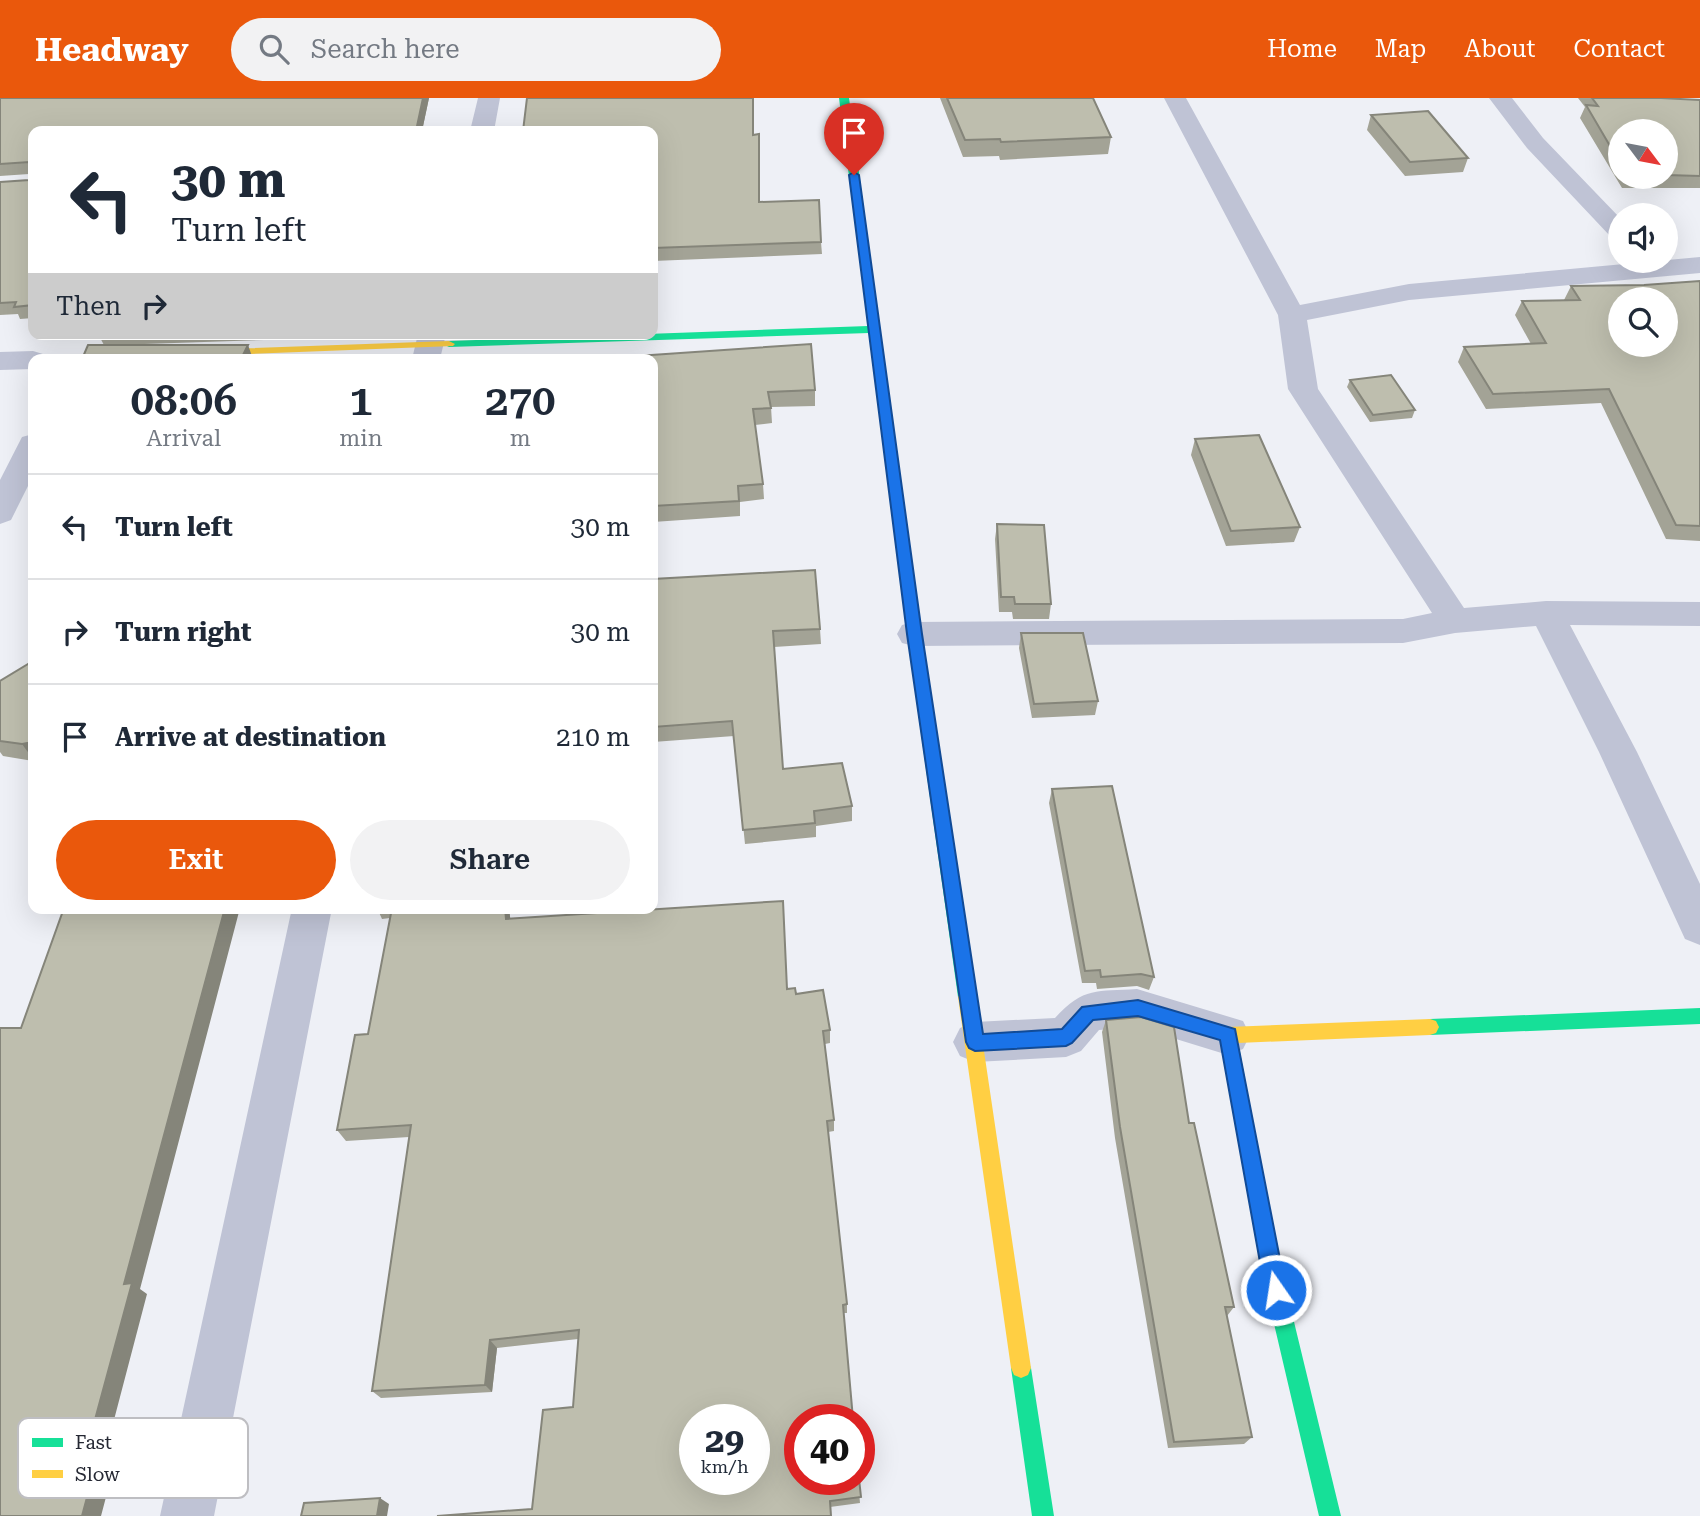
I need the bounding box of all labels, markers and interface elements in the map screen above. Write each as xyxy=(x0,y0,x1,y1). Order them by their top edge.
search box xyxy=(231,18,721,81)
text: Headway xyxy=(35,30,189,69)
icon: search xyxy=(255,30,293,68)
text: Search here xyxy=(311,34,460,64)
text: Home xyxy=(1267,35,1337,63)
text: Map xyxy=(1375,35,1426,63)
text: About xyxy=(1464,35,1535,63)
text: Contact xyxy=(1573,35,1665,63)
pin xyxy=(824,103,884,175)
icon: arrive xyxy=(835,114,873,152)
north arrow xyxy=(1608,119,1678,189)
map controls xyxy=(1608,119,1678,357)
text: 30 m xyxy=(171,152,286,209)
icon: left xyxy=(56,154,147,245)
button: sound xyxy=(1608,203,1678,273)
text: Turn left xyxy=(171,211,306,249)
icon: right xyxy=(135,287,173,325)
button: search xyxy=(1608,287,1678,357)
text: Then xyxy=(56,291,121,321)
text: 08:06 xyxy=(130,376,237,425)
text: 1 xyxy=(349,376,373,425)
text: 270 xyxy=(485,376,556,425)
text: Arrival xyxy=(146,425,221,452)
text: min xyxy=(339,425,383,452)
text: m xyxy=(510,425,531,452)
icon: left xyxy=(56,508,94,546)
text: Turn left xyxy=(115,512,233,542)
text: 30 m xyxy=(571,512,630,542)
icon: right xyxy=(56,613,94,651)
text: Turn right xyxy=(115,617,251,647)
text: 30 m xyxy=(571,617,630,647)
icon: arrive xyxy=(56,718,94,756)
text: Arrive at destination xyxy=(115,722,386,752)
text: 210 m xyxy=(556,722,630,752)
button: Exit xyxy=(56,820,336,900)
button: Share xyxy=(350,820,630,900)
position arrow xyxy=(1239,1253,1313,1327)
speed limit sign: 40 xyxy=(784,1404,875,1495)
legend xyxy=(18,1418,248,1498)
text: 29 xyxy=(705,1420,744,1461)
text: Fast xyxy=(75,1431,112,1454)
text: km/h xyxy=(700,1456,749,1477)
text: Slow xyxy=(75,1463,120,1486)

